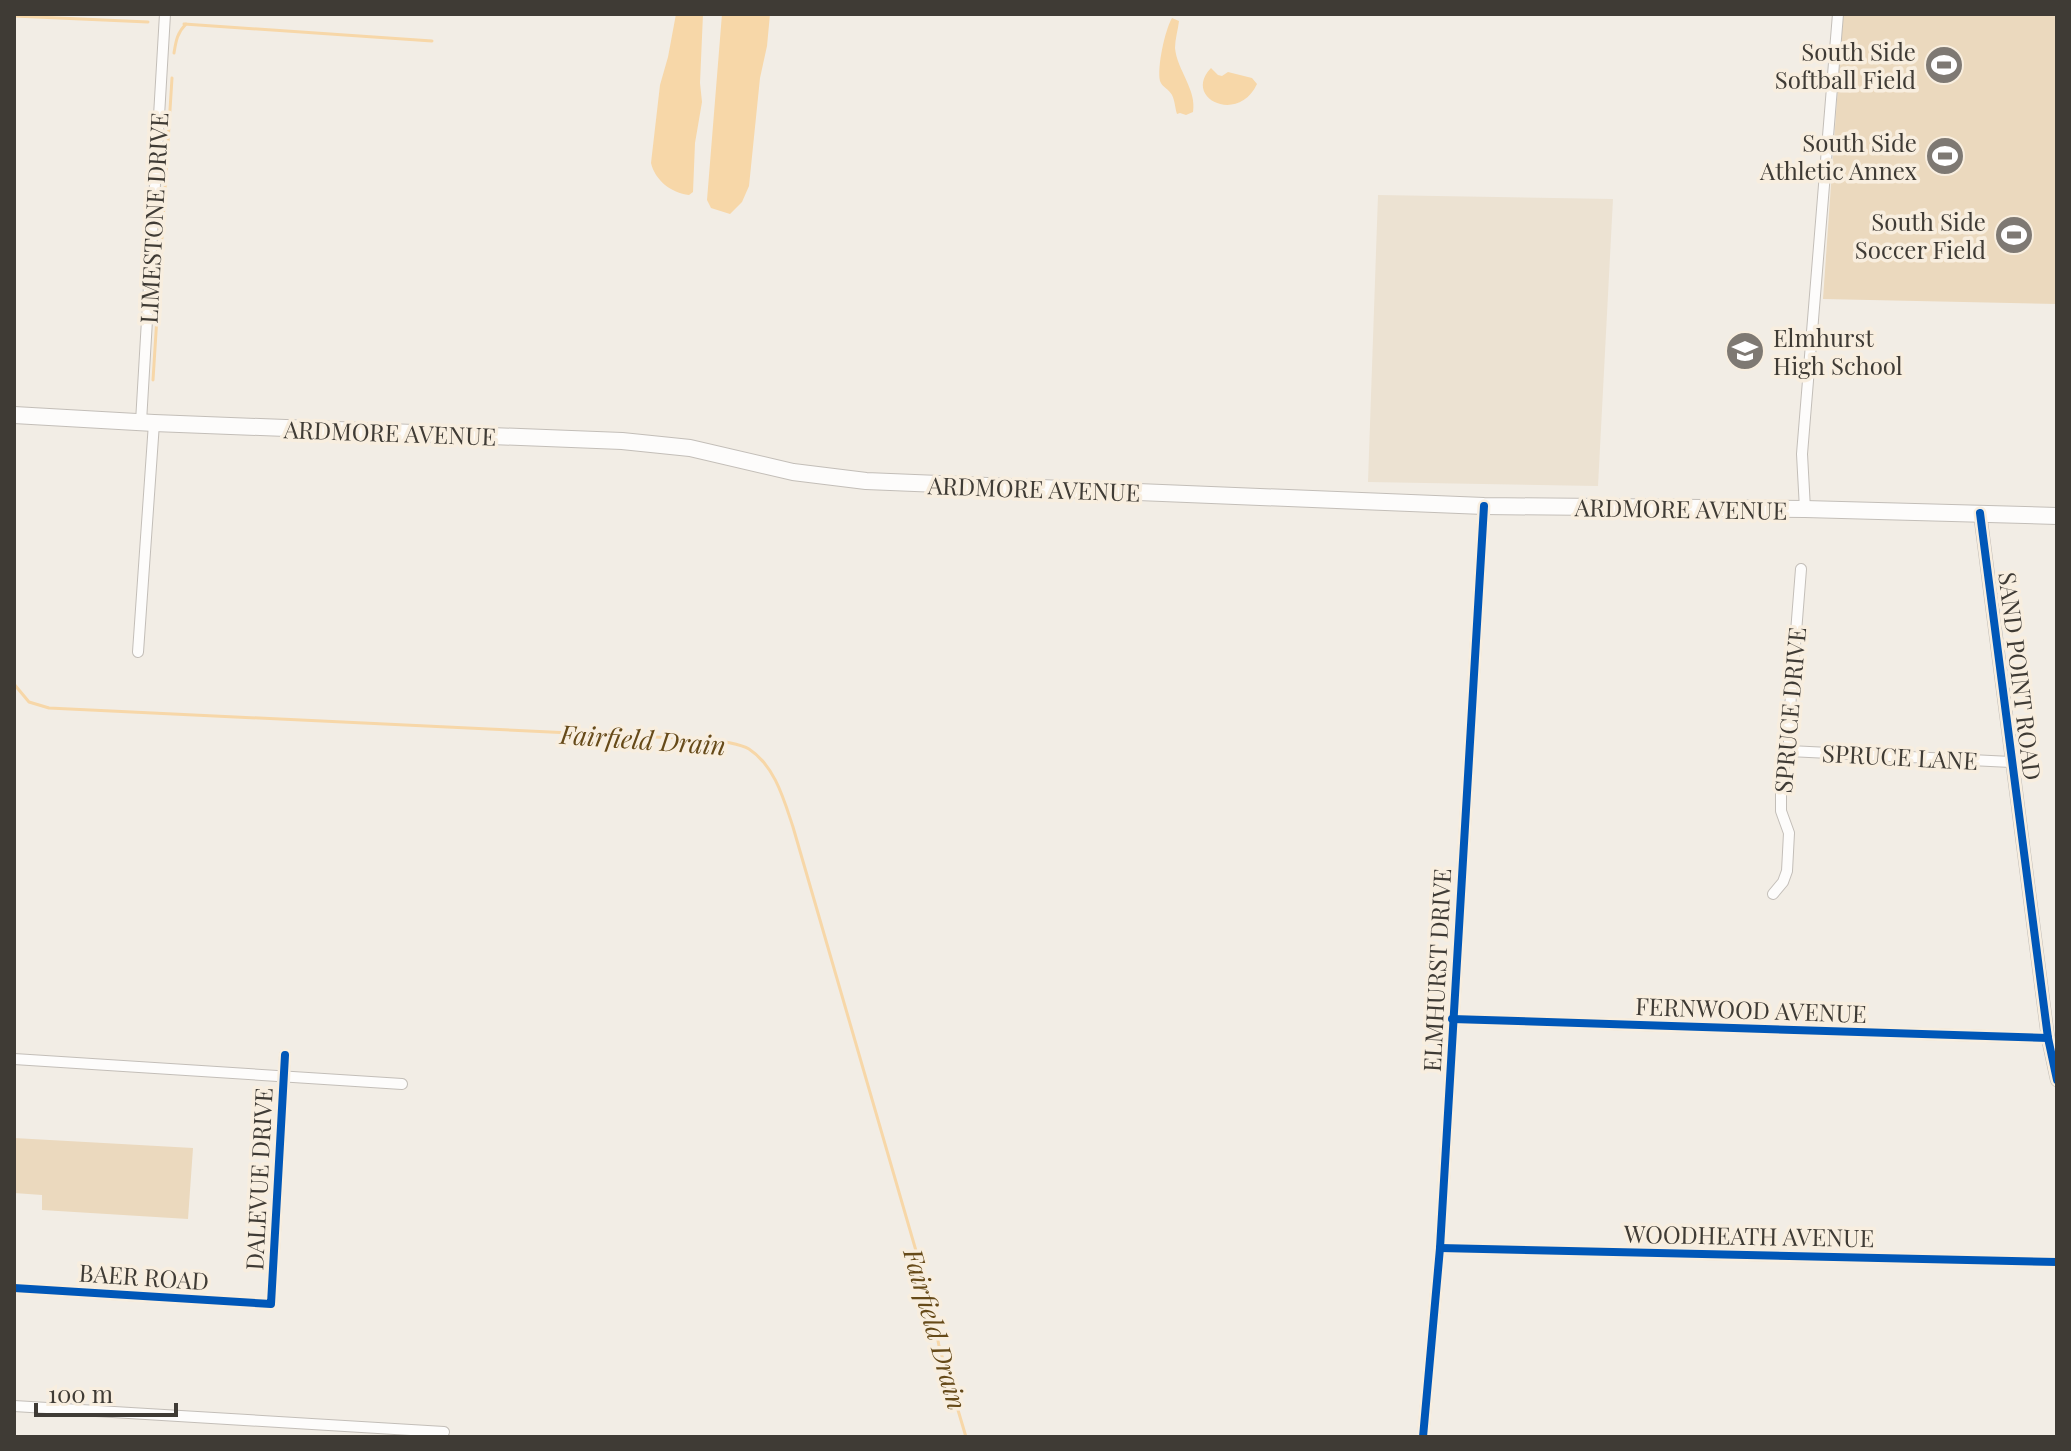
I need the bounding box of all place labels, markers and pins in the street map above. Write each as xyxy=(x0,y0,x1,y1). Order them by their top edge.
place label: South Side Softball Field xyxy=(1775,35,1916,95)
sports icon: South Side Softball Field xyxy=(1923,44,1965,86)
place label: South Side Athletic Annex xyxy=(1759,126,1918,186)
sports icon: South Side Athletic Annex xyxy=(1924,135,1966,177)
place label: South Side Soccer Field xyxy=(1855,205,1986,265)
sports icon: South Side Soccer Field xyxy=(1993,214,2035,256)
place label: Elmhurst High School xyxy=(1773,321,1903,381)
school or university icon: Elmhurst High School xyxy=(1724,330,1766,372)

